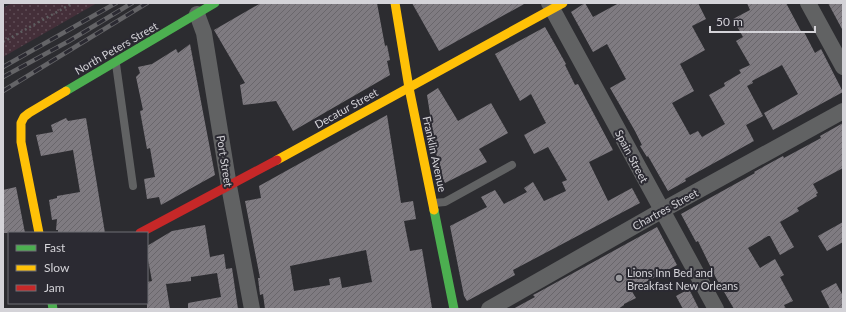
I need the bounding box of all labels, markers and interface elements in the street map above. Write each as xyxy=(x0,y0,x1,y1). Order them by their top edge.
scale bar xyxy=(710,8,815,34)
text: 50 m xyxy=(716,14,743,29)
street label: North Peters Street xyxy=(72,19,160,77)
street label: Decatur Street xyxy=(312,85,380,131)
street label: Franklin Avenue xyxy=(421,115,449,193)
street label: Spain Street xyxy=(613,127,651,185)
street label: Port Street xyxy=(214,134,236,188)
street label: Chartres Street xyxy=(630,186,700,232)
legend xyxy=(8,232,148,304)
text: Fast xyxy=(44,240,66,255)
text: Slow xyxy=(44,260,70,275)
place label: Lions Inn Bed and Breakfast New Orleans xyxy=(627,266,738,292)
marker: Lions Inn Bed and Breakfast New Orleans xyxy=(614,273,624,283)
text: Jam xyxy=(44,280,65,295)

